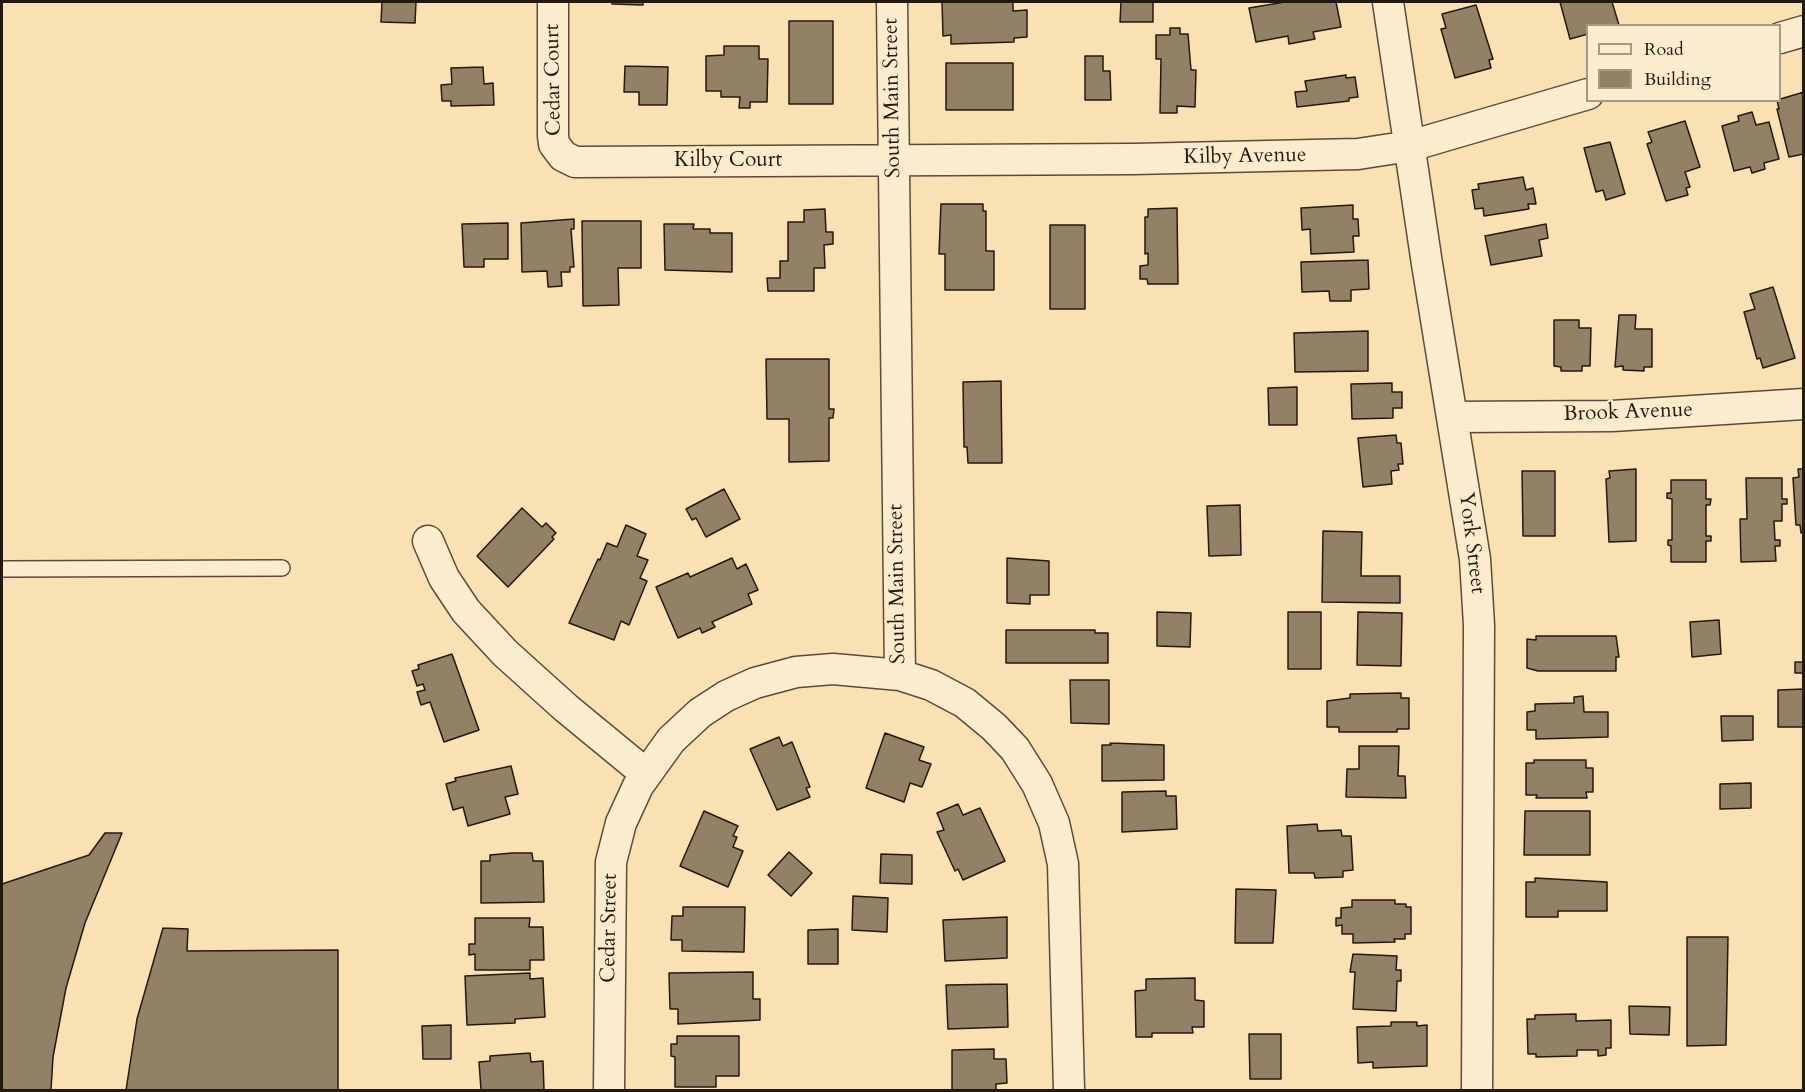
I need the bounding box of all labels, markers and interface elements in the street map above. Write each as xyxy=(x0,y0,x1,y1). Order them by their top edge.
street label: South Main Street xyxy=(879,18,907,178)
street label: Cedar Court xyxy=(540,24,568,136)
legend xyxy=(1586,24,1781,102)
text: Road xyxy=(1644,37,1684,62)
text: Building xyxy=(1644,67,1711,92)
street label: Kilby Avenue xyxy=(1183,143,1307,171)
street label: Kilby Court xyxy=(674,148,782,174)
street label: Brook Avenue xyxy=(1563,398,1693,428)
street label: York Street xyxy=(1452,491,1490,595)
street label: South Main Street xyxy=(884,504,912,664)
street label: Cedar Street xyxy=(596,873,624,983)

